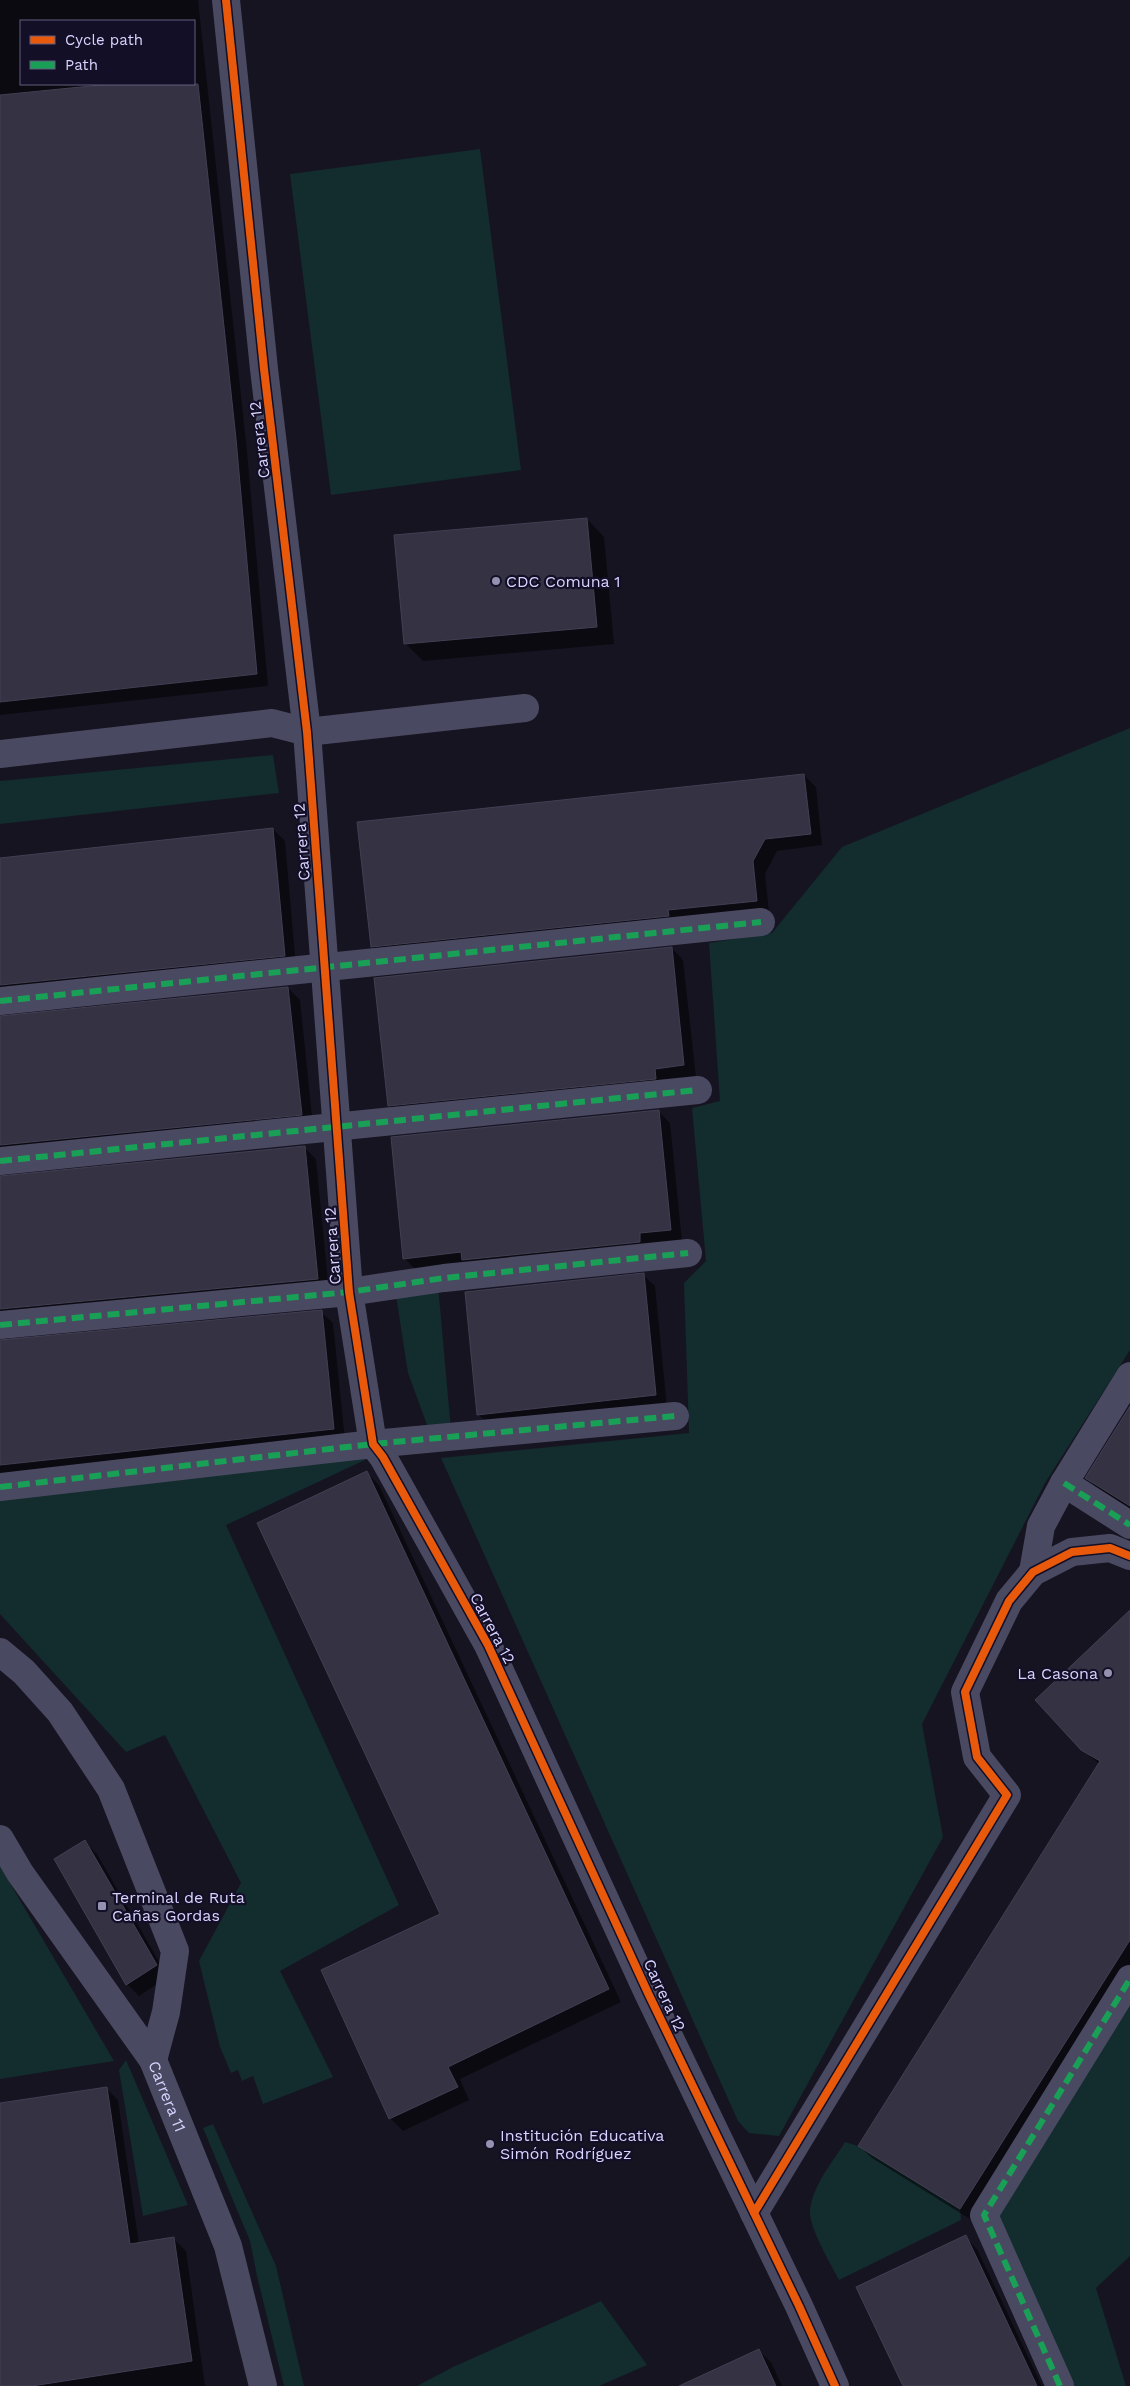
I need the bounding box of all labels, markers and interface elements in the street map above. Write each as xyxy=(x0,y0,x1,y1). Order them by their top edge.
legend xyxy=(20,20,195,85)
text: Cycle path xyxy=(65,31,143,49)
text: Path xyxy=(65,56,98,74)
street label: Carrera 12 xyxy=(245,400,274,480)
place label: CDC Comuna 1 xyxy=(506,572,621,591)
marker: CDC Comuna 1 xyxy=(490,575,502,587)
street label: Carrera 12 xyxy=(289,803,314,881)
street label: Carrera 12 xyxy=(320,1207,345,1285)
street label: Carrera 12 xyxy=(466,1589,519,1667)
place label: La Casona xyxy=(1017,1664,1098,1683)
marker: La Casona xyxy=(1102,1667,1114,1679)
place label: Terminal de Ruta Cañas Gordas xyxy=(112,1888,245,1925)
marker: Terminal de Ruta Cañas Gordas xyxy=(96,1900,108,1912)
street label: Carrera 12 xyxy=(640,1956,690,2034)
street label: Carrera 11 xyxy=(144,2058,190,2135)
place label: Institución Educativa Simón Rodríguez xyxy=(500,2126,664,2163)
marker: Institución Educativa Simón Rodríguez xyxy=(484,2138,496,2150)

